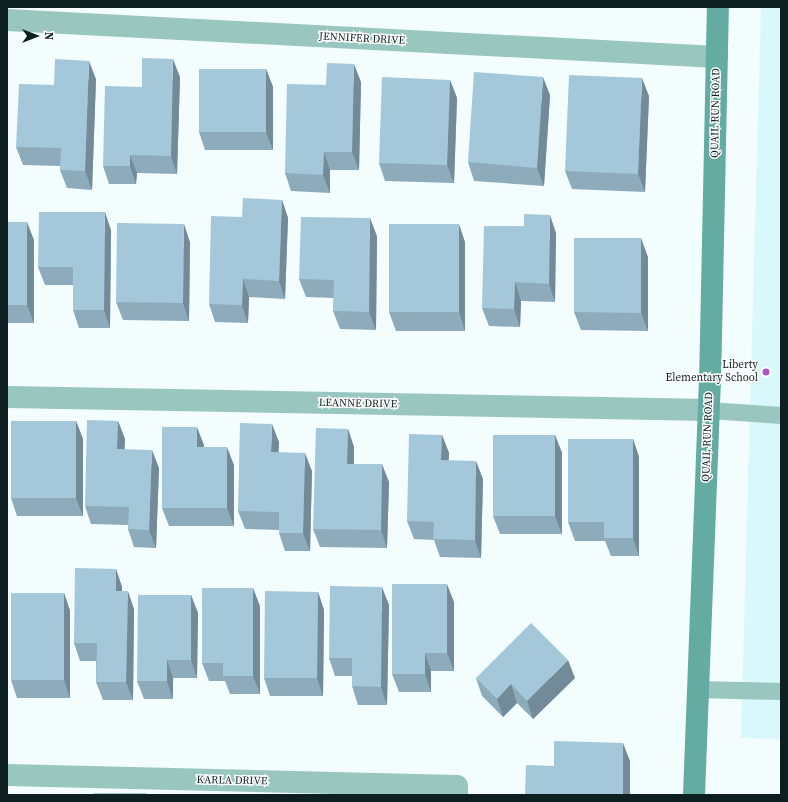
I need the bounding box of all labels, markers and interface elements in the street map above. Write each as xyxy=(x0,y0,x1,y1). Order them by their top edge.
north arrow xyxy=(16,16,56,56)
street label: JENNIFER DRIVE xyxy=(319,30,405,48)
text: N xyxy=(41,32,56,40)
street label: QUAIL RUN ROAD xyxy=(709,68,723,158)
place label: Liberty Elementary School xyxy=(666,359,758,385)
marker: Liberty Elementary School xyxy=(761,367,771,377)
street label: QUAIL RUN ROAD xyxy=(700,392,716,482)
street label: LEANNE DRIVE xyxy=(319,397,397,411)
street label: KARLA DRIVE xyxy=(196,774,268,788)

